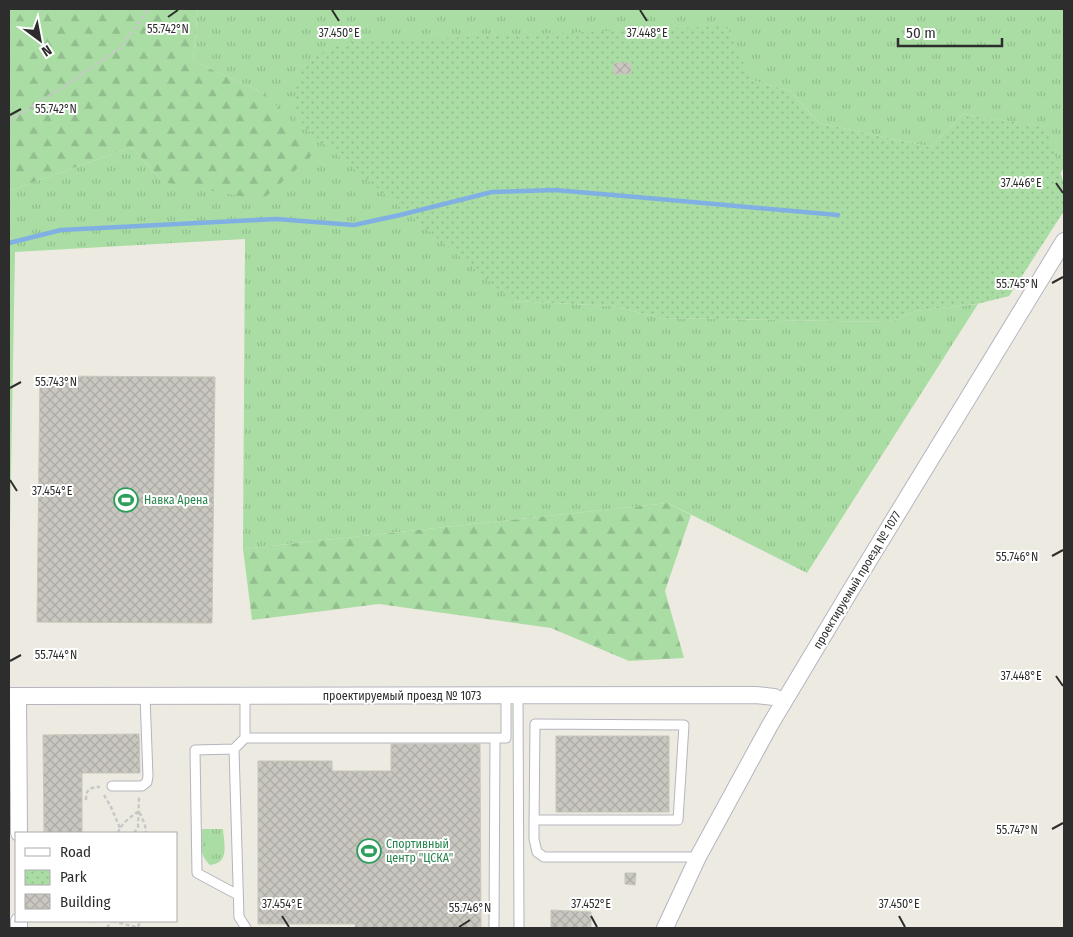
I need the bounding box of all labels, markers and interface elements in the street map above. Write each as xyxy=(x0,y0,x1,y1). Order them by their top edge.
north arrow xyxy=(15,15,65,65)
scale bar xyxy=(898,15,1002,47)
text: 55.742°N xyxy=(147,22,189,36)
text: 50 m xyxy=(906,24,936,42)
text: 37.450°E xyxy=(318,26,360,40)
text: 37.448°E xyxy=(626,26,668,40)
text: N xyxy=(39,41,55,60)
text: 55.742°N xyxy=(35,102,77,116)
text: 37.446°E xyxy=(1000,176,1042,190)
text: 55.745°N xyxy=(996,277,1038,291)
text: 55.743°N xyxy=(35,375,77,389)
text: 37.454°E xyxy=(32,484,73,498)
sports icon: Навка Арена xyxy=(113,487,139,513)
place label: Навка Арена xyxy=(144,493,208,507)
street label: проектируемый проезд № 1077 xyxy=(810,508,904,651)
text: 55.746°N xyxy=(996,550,1038,564)
text: 55.744°N xyxy=(35,648,77,662)
text: 37.448°E xyxy=(1000,669,1042,683)
street label: проектируемый проезд № 1073 xyxy=(323,689,481,703)
text: 55.747°N xyxy=(996,823,1038,837)
legend xyxy=(15,832,178,922)
place label: Спортивный центр "ЦСКА" xyxy=(386,837,453,865)
sports icon: Спортивный центр "ЦСКА" xyxy=(356,838,382,864)
text: Road xyxy=(60,843,91,861)
text: Park xyxy=(60,868,87,886)
text: Building xyxy=(60,893,111,911)
text: 37.454°E xyxy=(262,897,303,911)
text: 37.452°E xyxy=(571,897,611,911)
text: 37.450°E xyxy=(878,897,920,911)
text: 55.746°N xyxy=(449,901,491,915)

